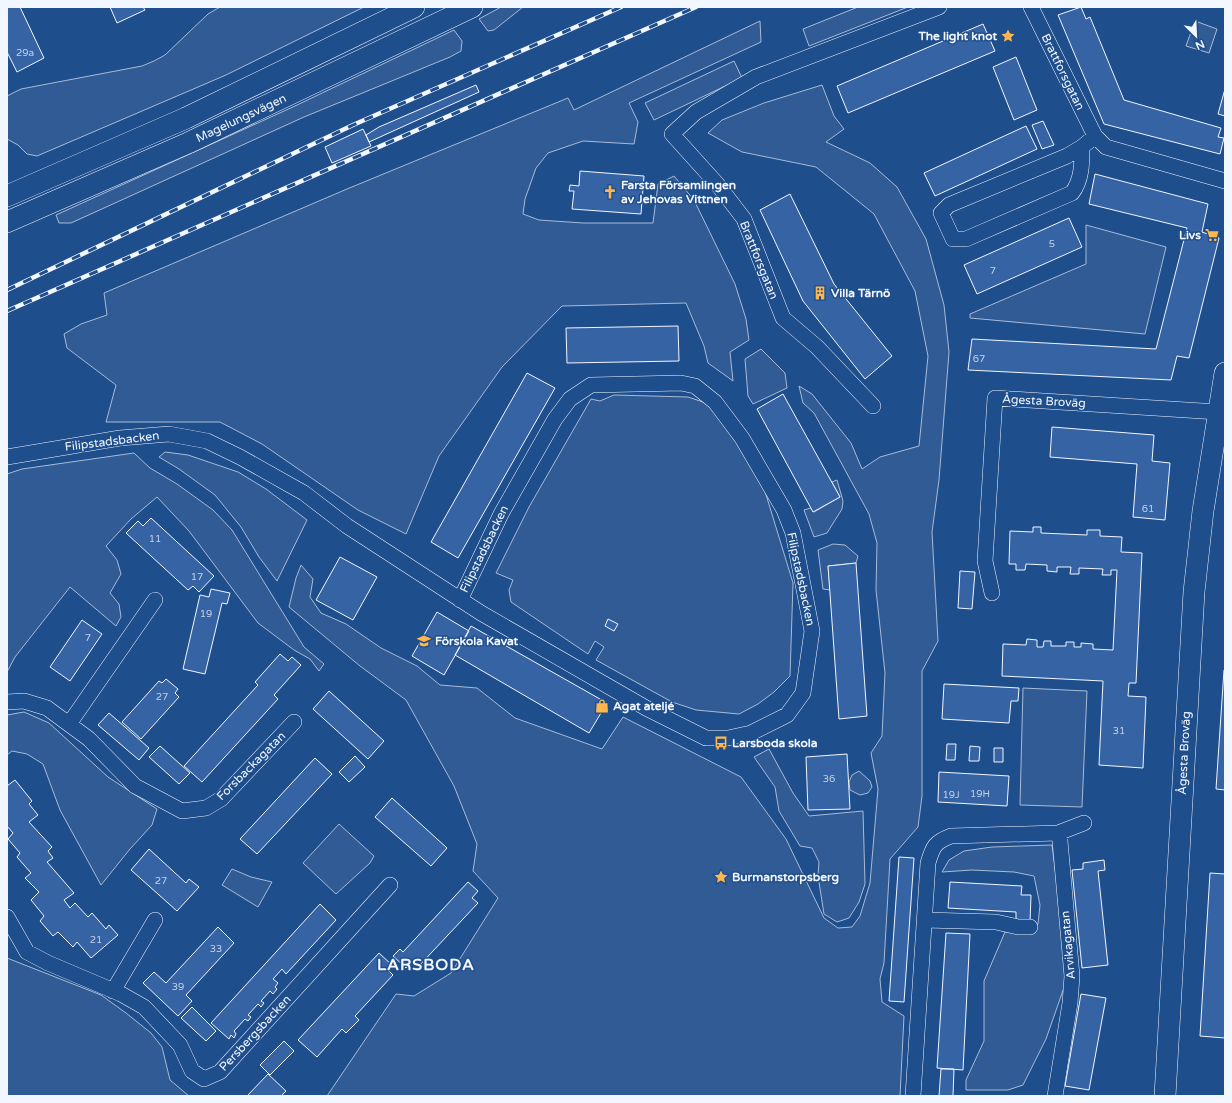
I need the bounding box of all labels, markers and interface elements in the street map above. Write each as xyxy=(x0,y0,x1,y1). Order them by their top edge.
north arrow xyxy=(1176,16,1216,56)
place icon: The light knot xyxy=(1000,28,1016,44)
place label: The light knot xyxy=(917,29,997,44)
street label: Brattforsgatan xyxy=(1038,31,1088,113)
text: N xyxy=(1193,37,1207,52)
house number: 29a xyxy=(16,47,34,59)
street label: Magelungsvägen xyxy=(193,91,289,145)
place label: Farsta Församlingen av Jehovas Vittnen xyxy=(621,178,736,206)
church icon: Farsta Församlingen av Jehovas Vittnen xyxy=(602,184,618,200)
street label: Brattforsgatan xyxy=(737,219,781,301)
supermarket icon: Livs xyxy=(1204,227,1220,243)
place label: Livs xyxy=(1179,228,1201,242)
house number: 5 xyxy=(1049,238,1055,250)
house number: 7 xyxy=(990,265,996,277)
building icon: Villa Tärnö xyxy=(812,285,828,301)
place label: Villa Tärnö xyxy=(831,286,890,300)
house number: 67 xyxy=(973,353,985,365)
street label: Ågesta Broväg xyxy=(1002,392,1086,410)
street label: Filipstadsbacken xyxy=(64,428,160,454)
street label: Filipstadsbacken xyxy=(457,503,511,595)
house number: 61 xyxy=(1142,503,1154,515)
street label: Filipstadsbacken xyxy=(784,531,818,627)
house number: 11 xyxy=(149,533,161,545)
house number: 17 xyxy=(191,571,203,583)
house number: 19 xyxy=(200,608,212,620)
house number: 7 xyxy=(85,632,91,644)
school or university icon: Förskola Kavat xyxy=(416,633,432,649)
place label: Förskola Kavat xyxy=(435,634,519,648)
house number: 27 xyxy=(156,691,168,703)
shop icon: Agat ateljé xyxy=(594,698,610,714)
place label: Agat ateljé xyxy=(613,699,675,714)
street label: Ågesta Broväg xyxy=(1175,711,1193,795)
house number: 31 xyxy=(1113,725,1125,737)
street label: Forsbackagatan xyxy=(214,729,288,803)
bus stop icon: Larsboda skola xyxy=(713,735,729,751)
place label: Larsboda skola xyxy=(732,736,818,750)
house number: 36 xyxy=(823,773,835,785)
house number: 19H xyxy=(970,788,990,800)
house number: 19J xyxy=(942,789,960,801)
place icon: Burmanstorpsberg xyxy=(713,869,729,885)
place label: Burmanstorpsberg xyxy=(732,870,839,885)
house number: 27 xyxy=(155,875,167,887)
street label: Arvikagatan xyxy=(1058,910,1078,980)
house number: 21 xyxy=(90,934,102,946)
house number: 33 xyxy=(210,943,222,955)
district label: LARSBODA xyxy=(377,955,475,975)
house number: 39 xyxy=(172,981,184,993)
street label: Persbergsbacken xyxy=(216,992,294,1074)

